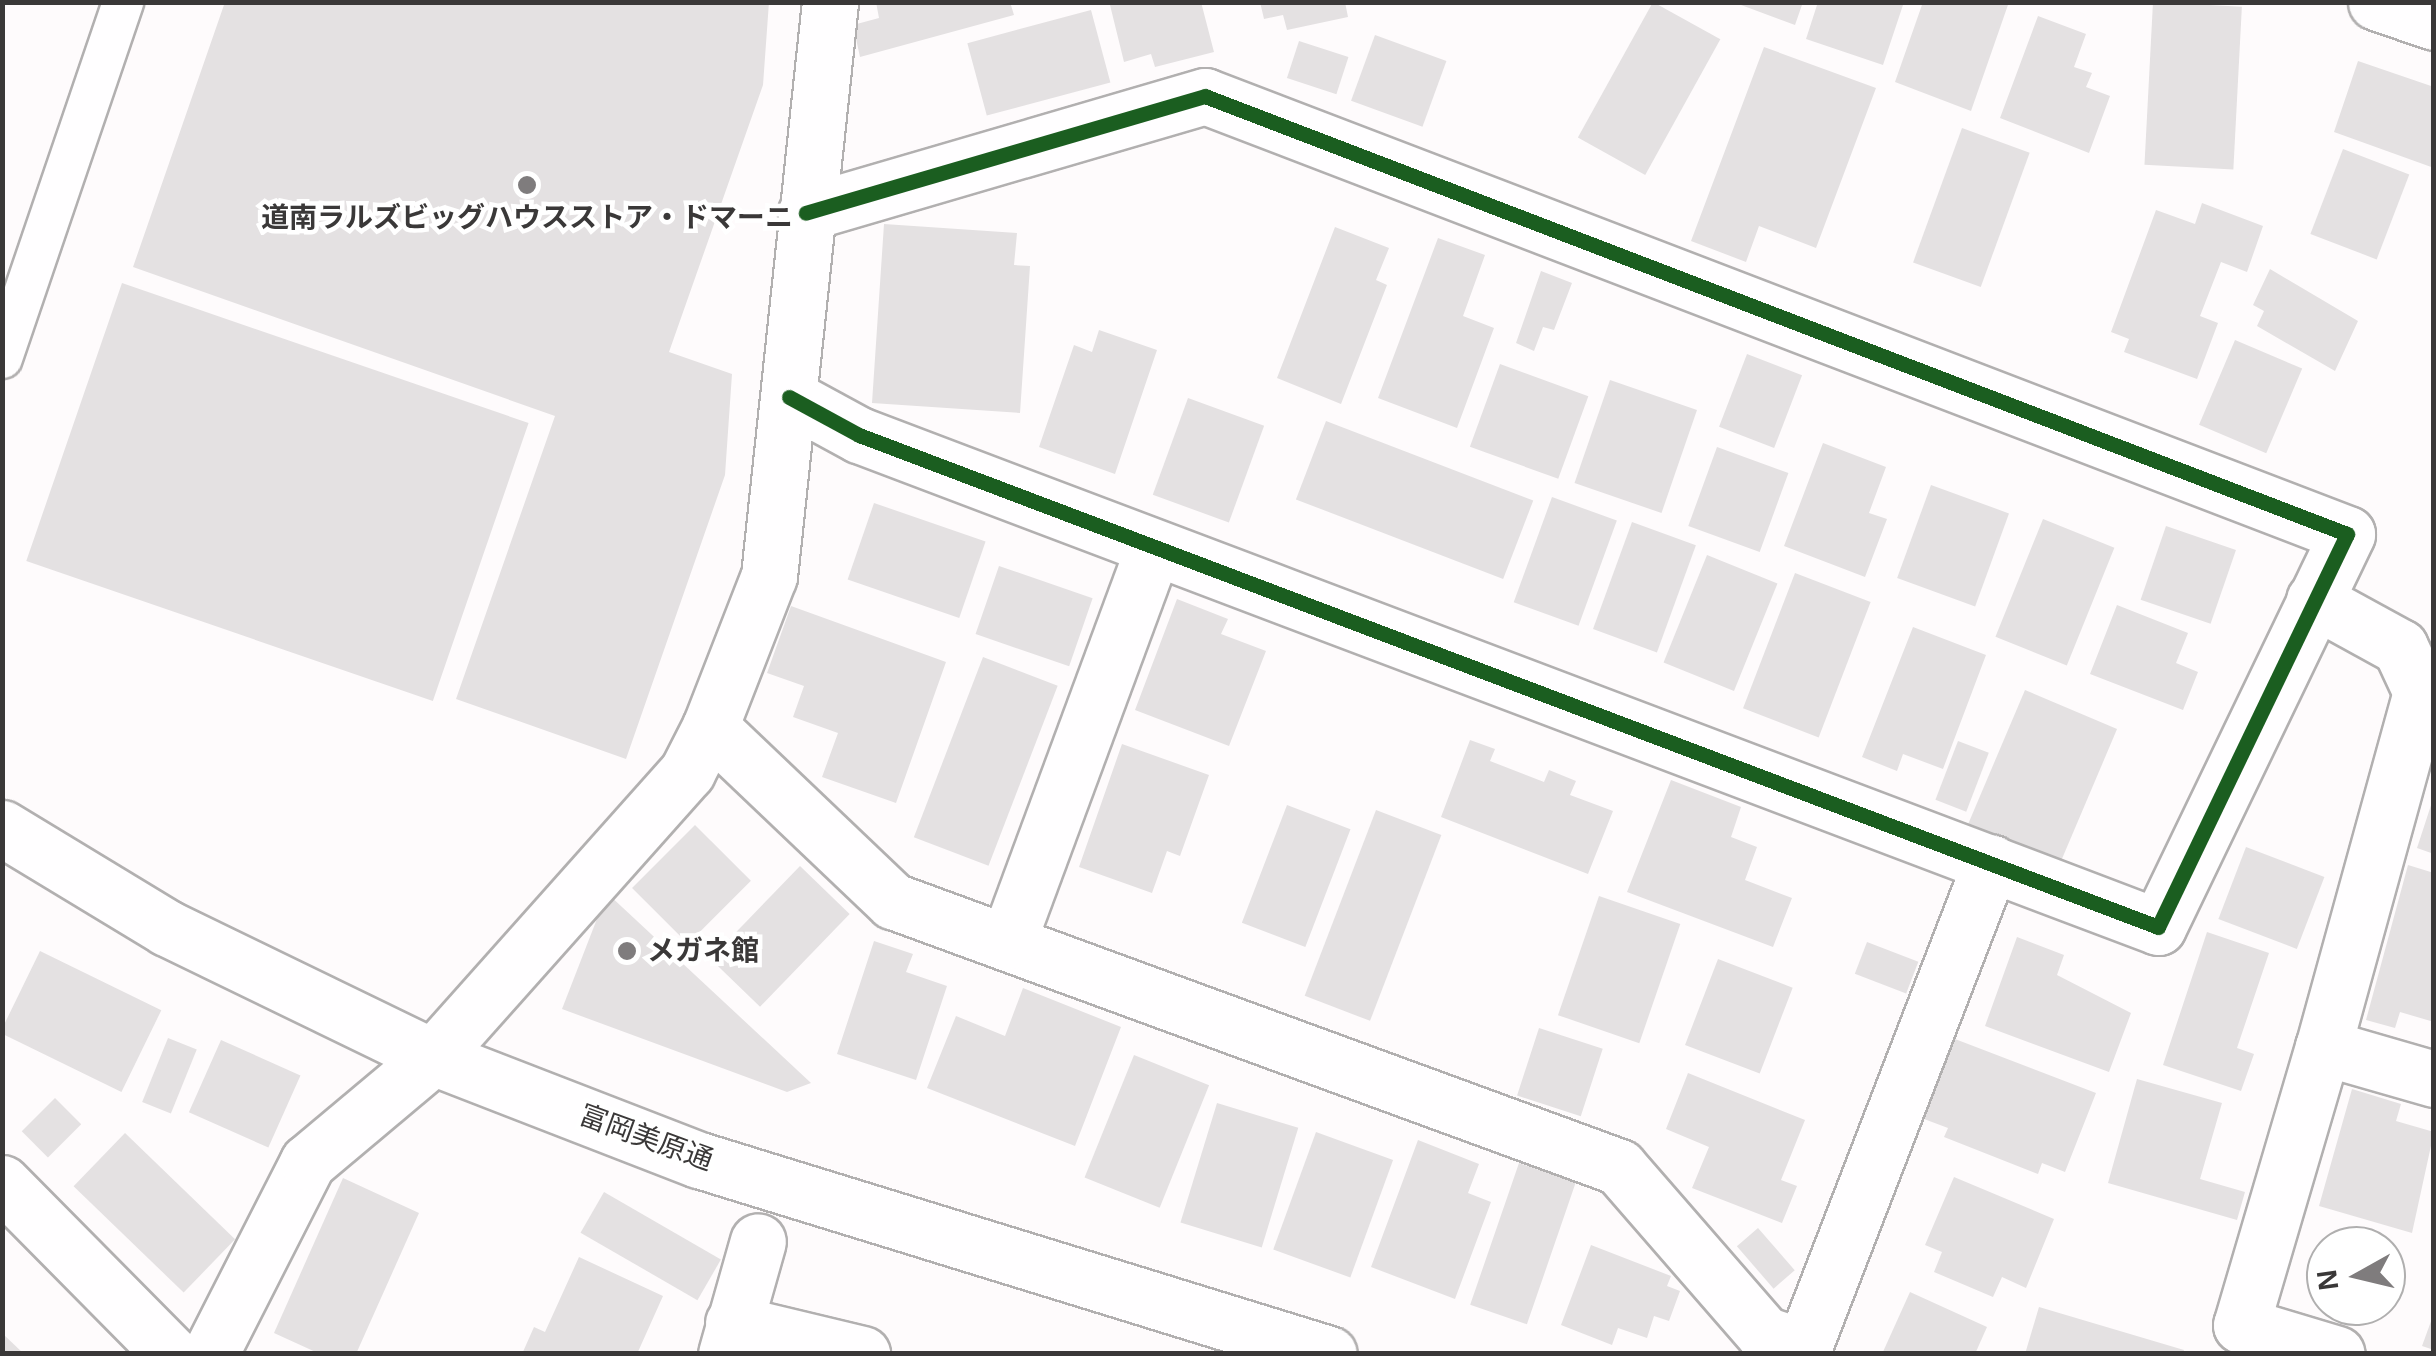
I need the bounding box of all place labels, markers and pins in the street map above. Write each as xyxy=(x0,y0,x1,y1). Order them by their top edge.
marker: 道南ラルズビッグハウスストア・ドマーニ xyxy=(516,174,538,196)
place label: 道南ラルズビッグハウスストア・ドマーニ xyxy=(261,201,793,235)
place label: メガネ館 xyxy=(647,934,759,968)
marker: メガネ館 xyxy=(616,940,638,962)

